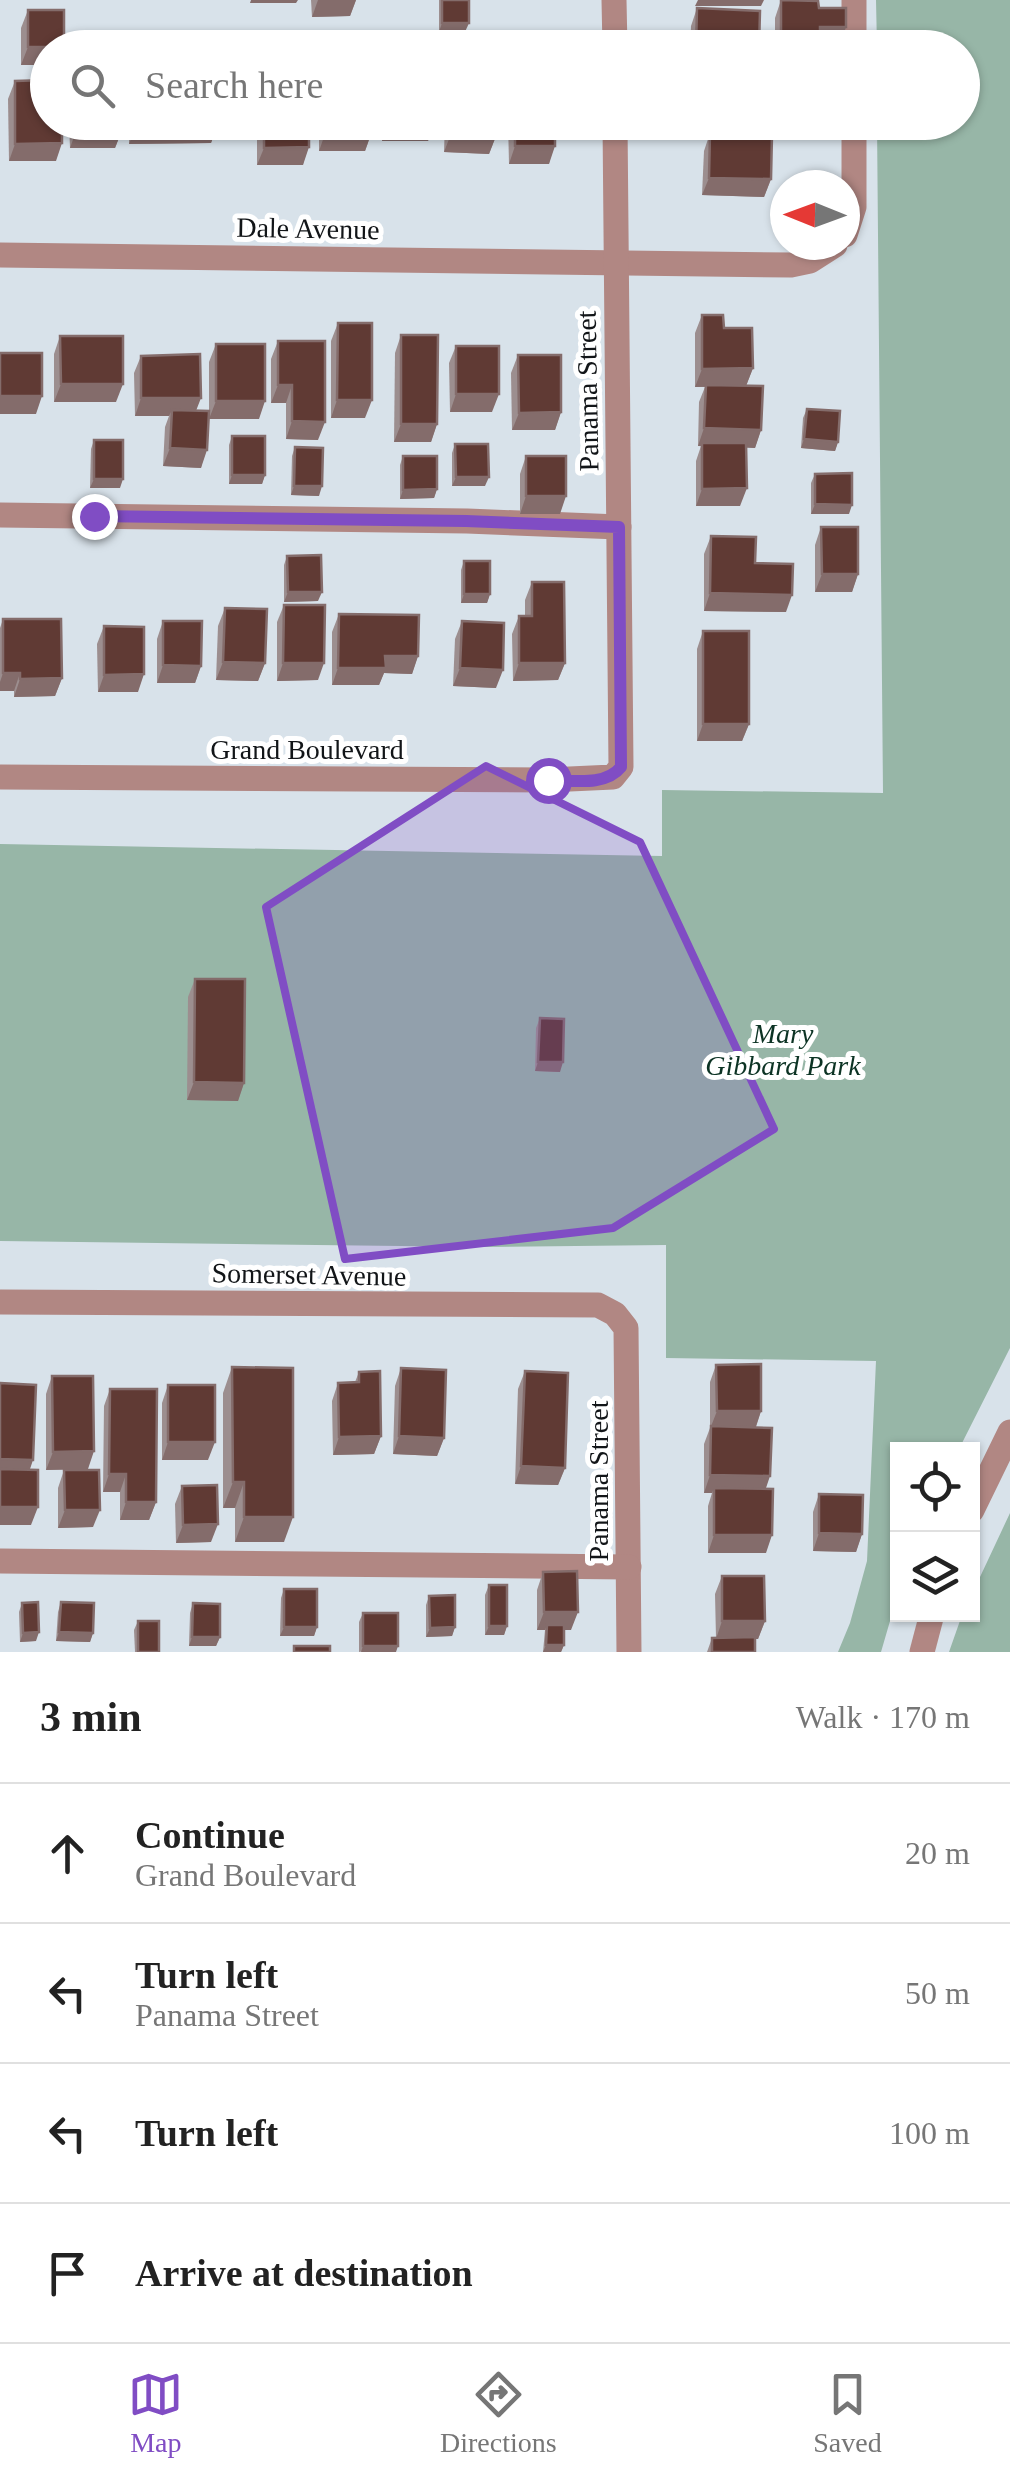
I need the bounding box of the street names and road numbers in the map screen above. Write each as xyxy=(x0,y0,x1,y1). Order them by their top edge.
street label: Dale Avenue xyxy=(236,212,380,245)
street label: Panama Street xyxy=(571,310,604,472)
street label: Grand Boulevard xyxy=(210,734,404,765)
street label: Somerset Avenue xyxy=(211,1257,407,1292)
street label: Panama Street xyxy=(583,1400,614,1561)

